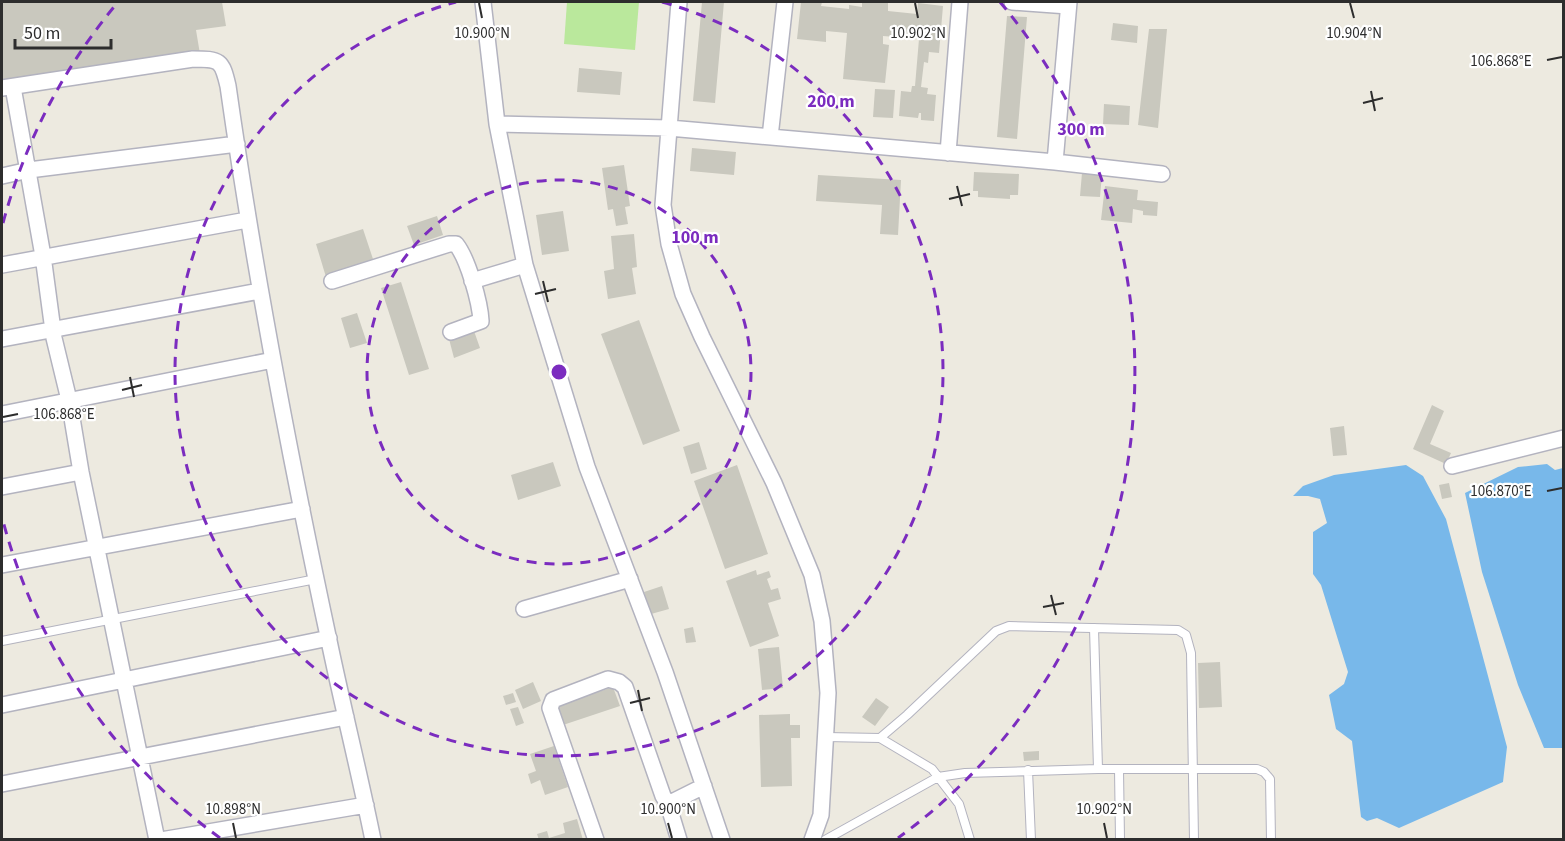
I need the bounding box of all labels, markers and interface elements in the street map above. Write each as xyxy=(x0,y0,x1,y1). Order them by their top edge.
scale bar xyxy=(15,12,111,50)
text: 50 m xyxy=(24,21,60,46)
text: 10.900°N xyxy=(454,23,510,44)
text: 10.902°N xyxy=(890,23,946,44)
text: 10.904°N xyxy=(1326,23,1382,44)
text: 106.868°E xyxy=(1470,51,1532,72)
text: 200 m xyxy=(807,89,855,114)
text: 300 m xyxy=(1057,117,1105,142)
text: 100 m xyxy=(671,225,719,250)
centre of rings xyxy=(549,362,569,382)
text: 106.868°E xyxy=(33,404,95,425)
text: 106.870°E xyxy=(1470,481,1532,502)
text: 10.898°N xyxy=(205,799,261,820)
text: 10.900°N xyxy=(640,799,696,820)
text: 10.902°N xyxy=(1076,799,1132,820)

